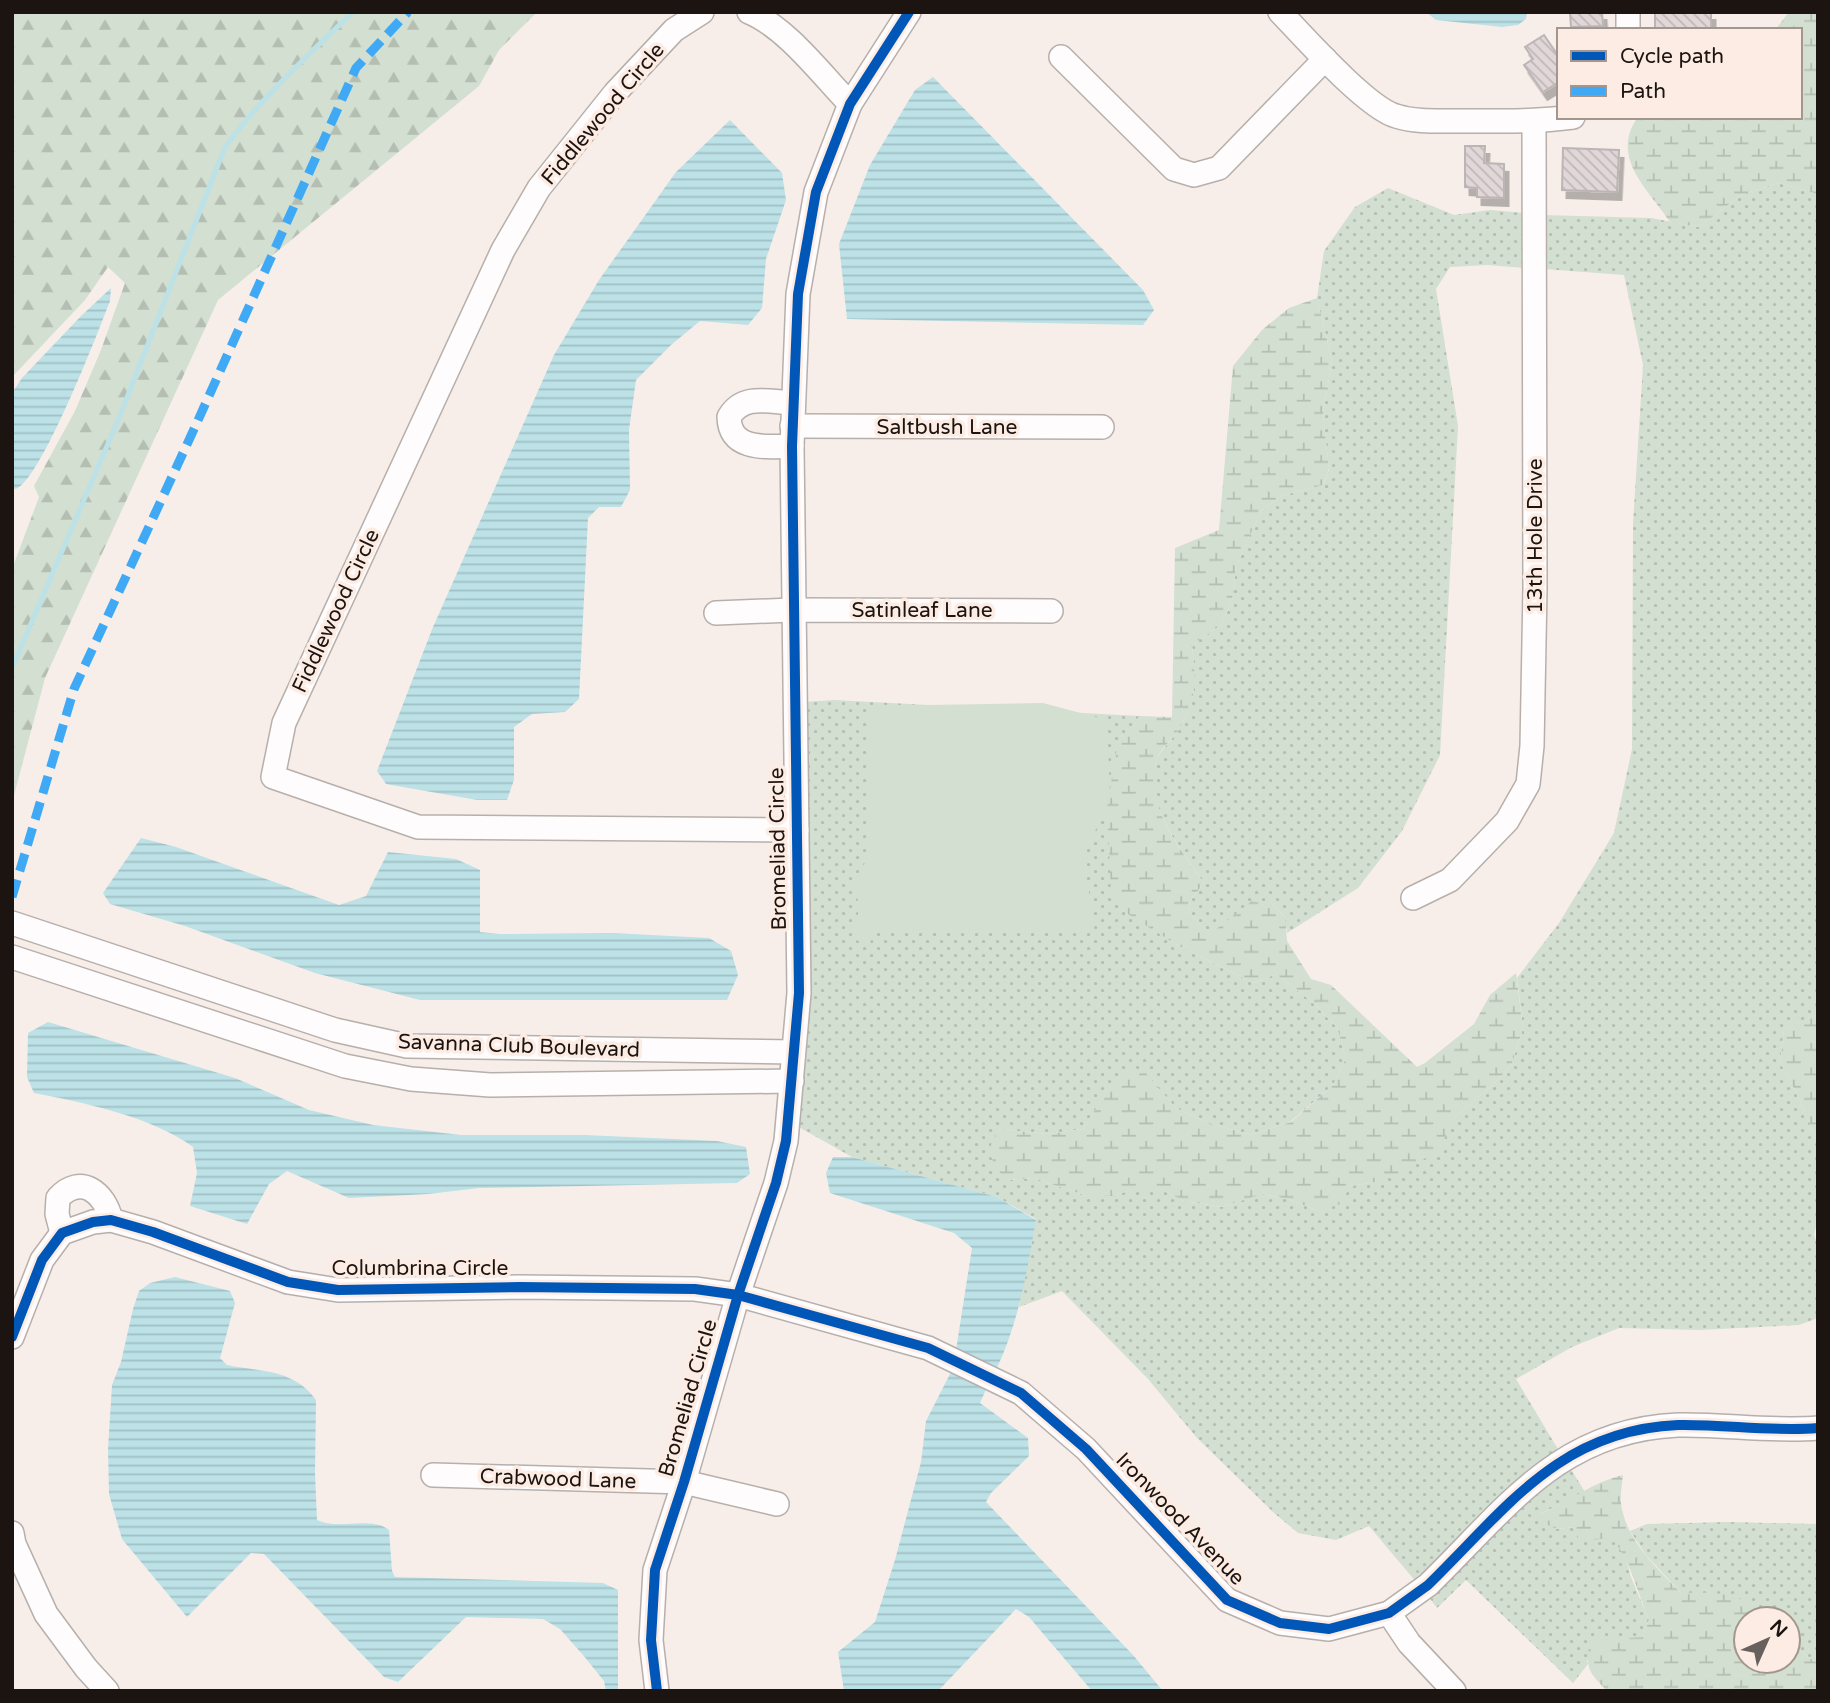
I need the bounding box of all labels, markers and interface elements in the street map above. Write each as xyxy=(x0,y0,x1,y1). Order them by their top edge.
legend xyxy=(1557,28,1802,119)
street label: Fiddlewood Circle xyxy=(536,38,670,190)
text: Cycle path xyxy=(1620,44,1724,69)
text: Path xyxy=(1620,79,1666,104)
street label: Saltbush Lane xyxy=(877,415,1018,440)
street label: 13th Hole Drive xyxy=(1523,458,1548,614)
street label: Fiddlewood Circle xyxy=(287,525,385,697)
street label: Satinleaf Lane xyxy=(851,598,993,623)
street label: Bromeliad Circle xyxy=(764,767,792,931)
street label: Savanna Club Boulevard xyxy=(397,1029,641,1063)
street label: Columbrina Circle xyxy=(332,1256,508,1281)
street label: Bromeliad Circle xyxy=(654,1316,722,1480)
street label: Ironwood Avenue xyxy=(1110,1447,1250,1591)
street label: Crabwood Lane xyxy=(479,1464,637,1494)
north arrow xyxy=(1732,1605,1802,1675)
text: N xyxy=(1765,1616,1791,1642)

